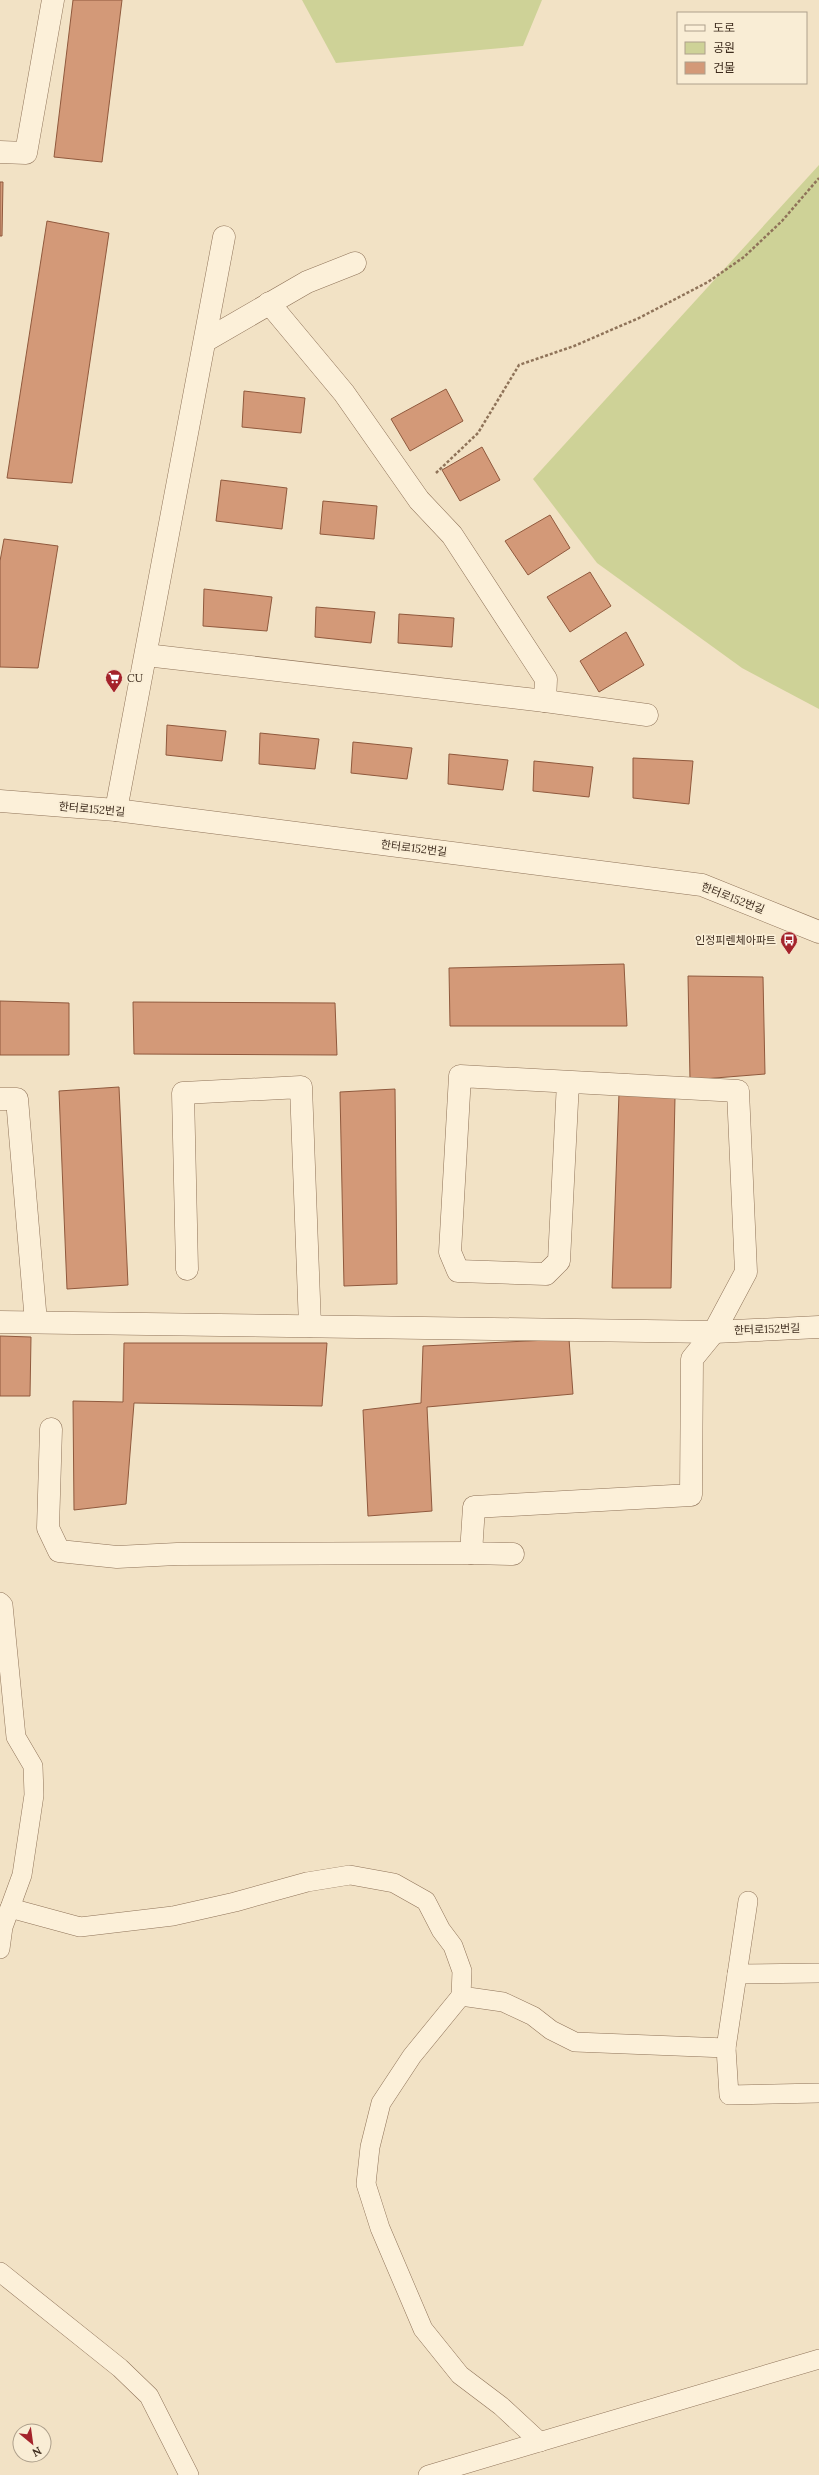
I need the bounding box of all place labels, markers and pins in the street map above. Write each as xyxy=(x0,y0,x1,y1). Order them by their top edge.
supermarket icon: CU xyxy=(104,668,124,693)
place label: CU xyxy=(127,671,143,685)
bus stop icon: 인정피렌체아파트 xyxy=(779,930,799,955)
place label: 인정피렌체아파트 xyxy=(695,933,776,947)

